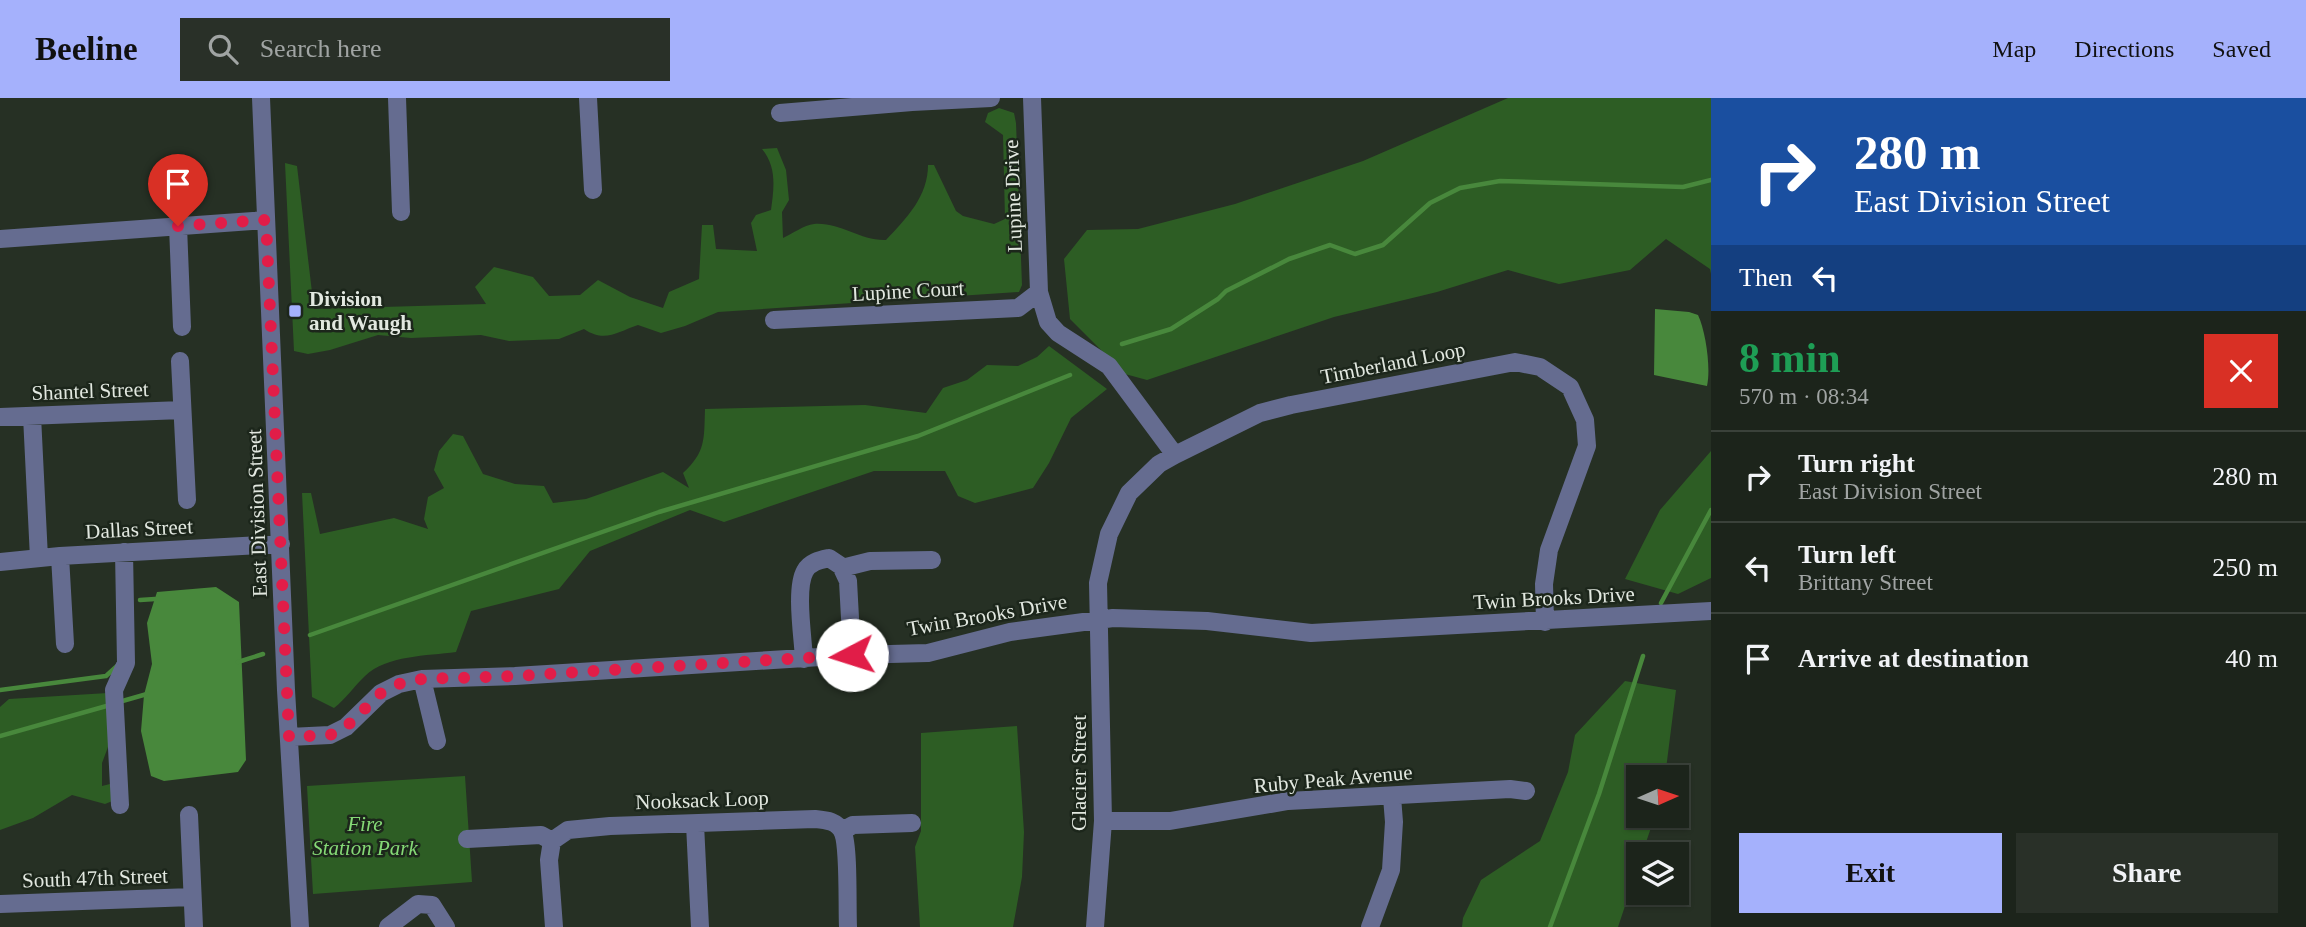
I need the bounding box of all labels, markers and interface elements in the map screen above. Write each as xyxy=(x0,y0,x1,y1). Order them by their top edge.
search box xyxy=(180,18,670,81)
icon: search xyxy=(204,30,242,68)
text: Beeline xyxy=(35,31,138,67)
text: Search here xyxy=(260,34,382,63)
text: Map xyxy=(1992,36,2036,62)
text: Directions xyxy=(2074,36,2174,62)
text: Saved xyxy=(2212,36,2271,62)
text: 280 m xyxy=(1854,125,1981,180)
icon: right xyxy=(1739,126,1830,217)
street label: Lupine Drive xyxy=(999,139,1027,253)
pin xyxy=(148,154,208,226)
icon: arrive xyxy=(159,165,197,203)
text: East Division Street xyxy=(1854,183,2110,219)
icon: left xyxy=(1806,259,1844,297)
text: Then xyxy=(1739,263,1792,292)
street label: Lupine Court xyxy=(851,276,965,306)
place label: Division and Waugh xyxy=(309,287,412,335)
marker: Division and Waugh xyxy=(287,303,303,319)
button: close xyxy=(2204,334,2278,408)
text: 8 min xyxy=(1739,335,1841,381)
street label: Timberland Loop xyxy=(1319,337,1467,389)
street label: Shantel Street xyxy=(31,377,149,405)
text: 570 m · 08:34 xyxy=(1739,384,1869,409)
street label: East Division Street xyxy=(242,428,272,597)
text: Turn right xyxy=(1798,449,1915,478)
icon: right xyxy=(1739,458,1777,496)
text: 280 m xyxy=(2212,462,2278,491)
text: East Division Street xyxy=(1798,479,1982,504)
street label: Dallas Street xyxy=(85,514,194,544)
text: Turn left xyxy=(1798,540,1896,569)
icon: left xyxy=(1739,549,1777,587)
text: 250 m xyxy=(2212,553,2278,582)
text: Brittany Street xyxy=(1798,570,1933,595)
street label: Twin Brooks Drive xyxy=(1473,582,1635,614)
street label: Twin Brooks Drive xyxy=(905,589,1069,641)
position arrow xyxy=(815,618,889,692)
icon: arrive xyxy=(1739,640,1777,678)
text: Arrive at destination xyxy=(1798,644,2029,673)
text: 40 m xyxy=(2225,644,2278,673)
street label: Glacier Street xyxy=(1067,715,1091,831)
street label: Ruby Peak Avenue xyxy=(1253,760,1413,798)
north arrow xyxy=(1626,765,1689,828)
map controls xyxy=(1626,765,1689,905)
street label: Nooksack Loop xyxy=(635,786,769,814)
park label: Fire Station Park xyxy=(312,812,418,860)
button: Exit xyxy=(1739,833,2002,913)
button: Share xyxy=(2016,833,2278,913)
button: layers xyxy=(1626,842,1689,905)
street label: South 47th Street xyxy=(22,863,168,893)

